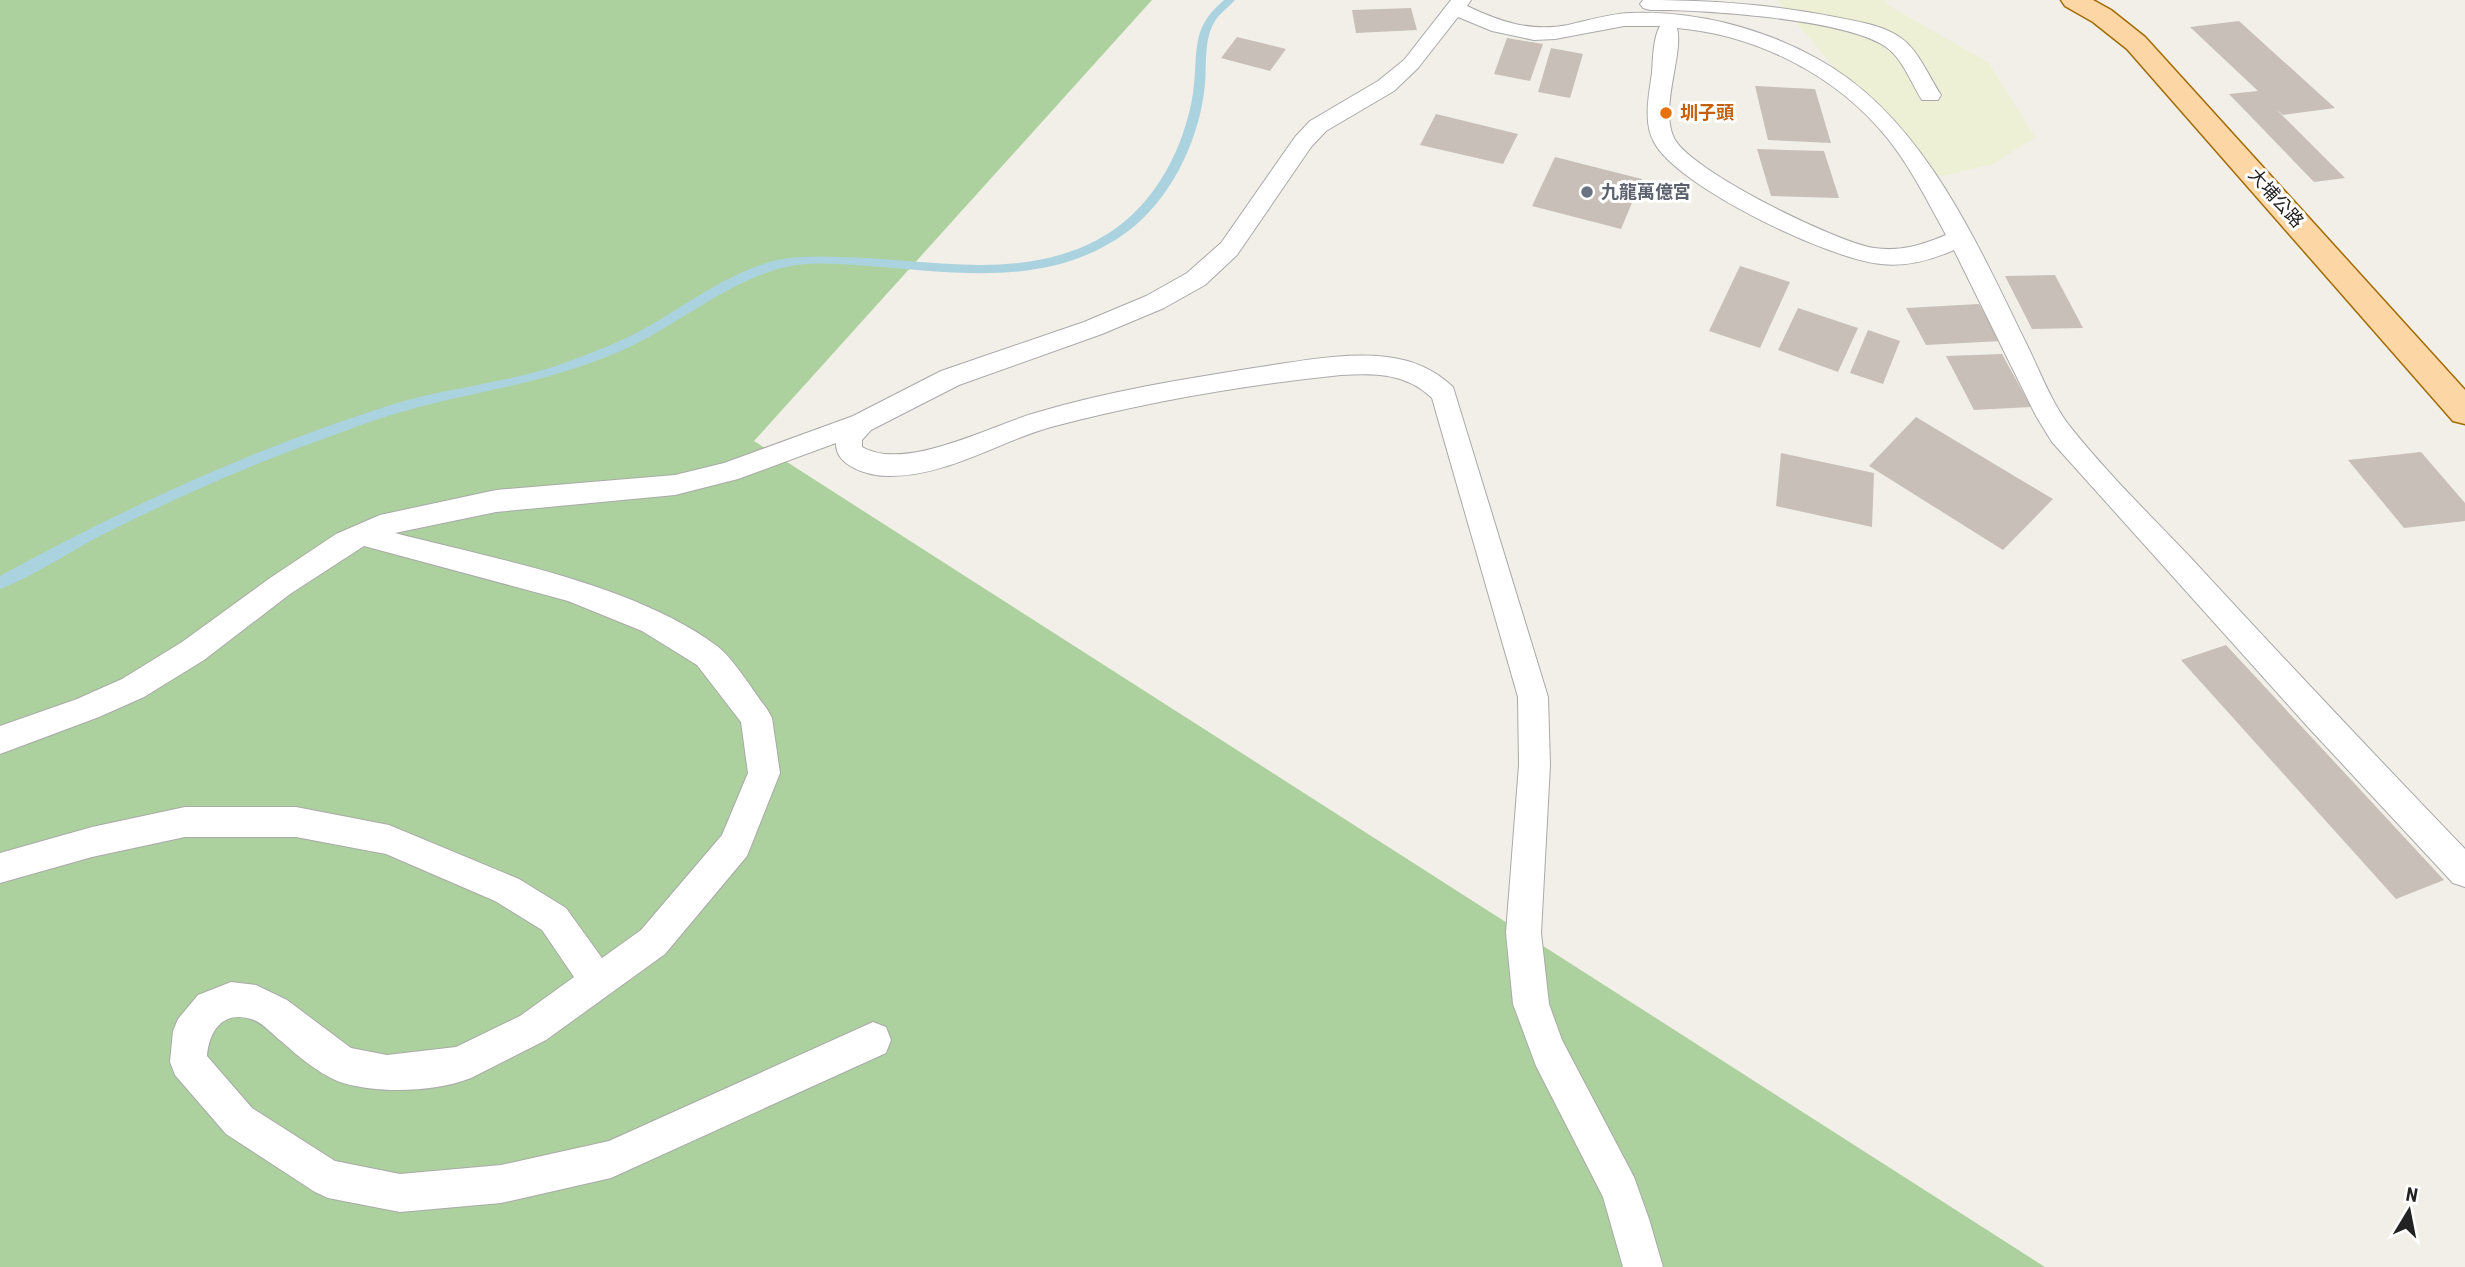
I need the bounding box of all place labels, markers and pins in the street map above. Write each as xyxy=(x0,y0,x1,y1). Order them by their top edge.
place label: 圳子頭 xyxy=(1680,102,1734,123)
marker: 圳子頭 xyxy=(1658,105,1674,121)
place label: 九龍萬億宮 xyxy=(1601,181,1691,202)
marker: 九龍萬億宮 xyxy=(1579,184,1595,200)

